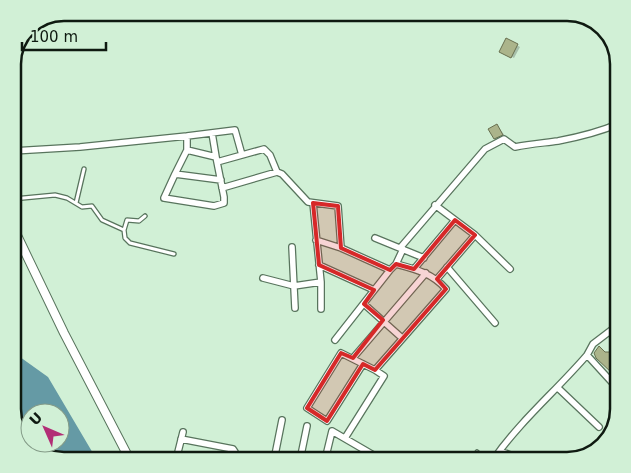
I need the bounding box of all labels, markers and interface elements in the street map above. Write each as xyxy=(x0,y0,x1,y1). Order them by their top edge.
scale bar xyxy=(22,20,106,52)
text: 100 m xyxy=(30,28,78,46)
north arrow xyxy=(20,403,70,453)
text: U xyxy=(26,409,45,428)

